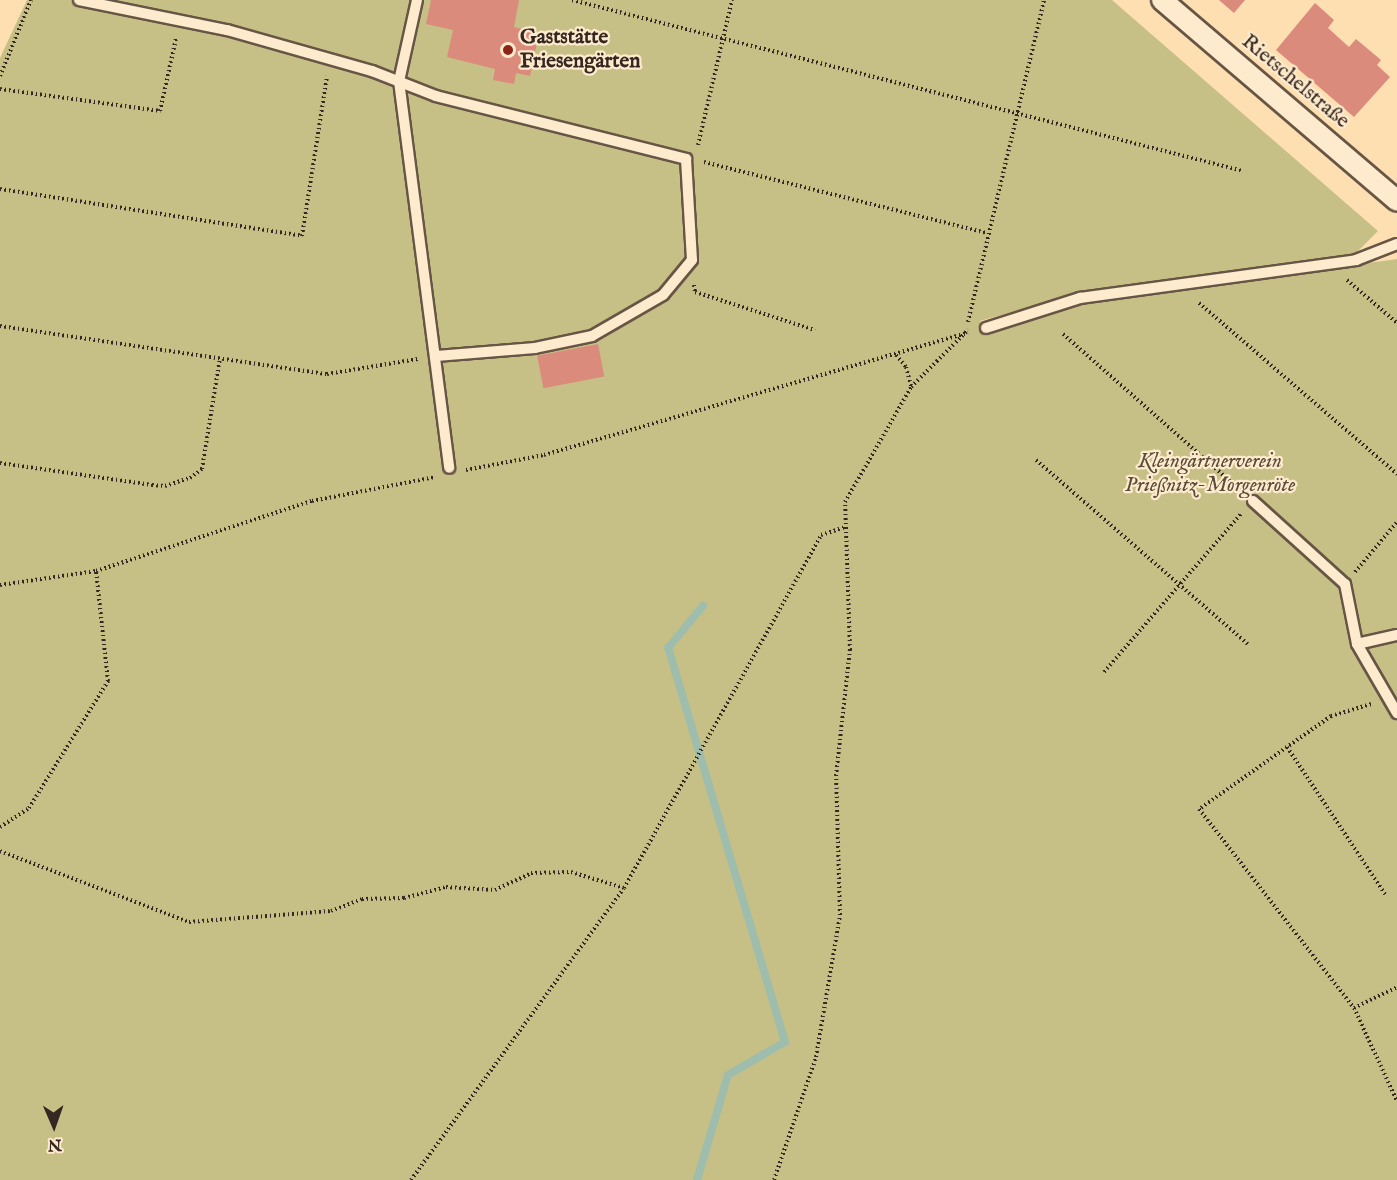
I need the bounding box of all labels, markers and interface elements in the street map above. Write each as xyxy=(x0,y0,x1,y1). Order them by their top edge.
place label: Gaststätte Friesengärten xyxy=(520,25,640,75)
street label: Rietschelstraße xyxy=(1236,30,1354,134)
marker: Gaststätte Friesengärten xyxy=(501,43,515,57)
park label: Kleingärtnerverein Prießnitz-Morgenröte xyxy=(1125,449,1295,499)
north arrow xyxy=(24,1096,84,1156)
text: N xyxy=(47,1134,62,1154)

